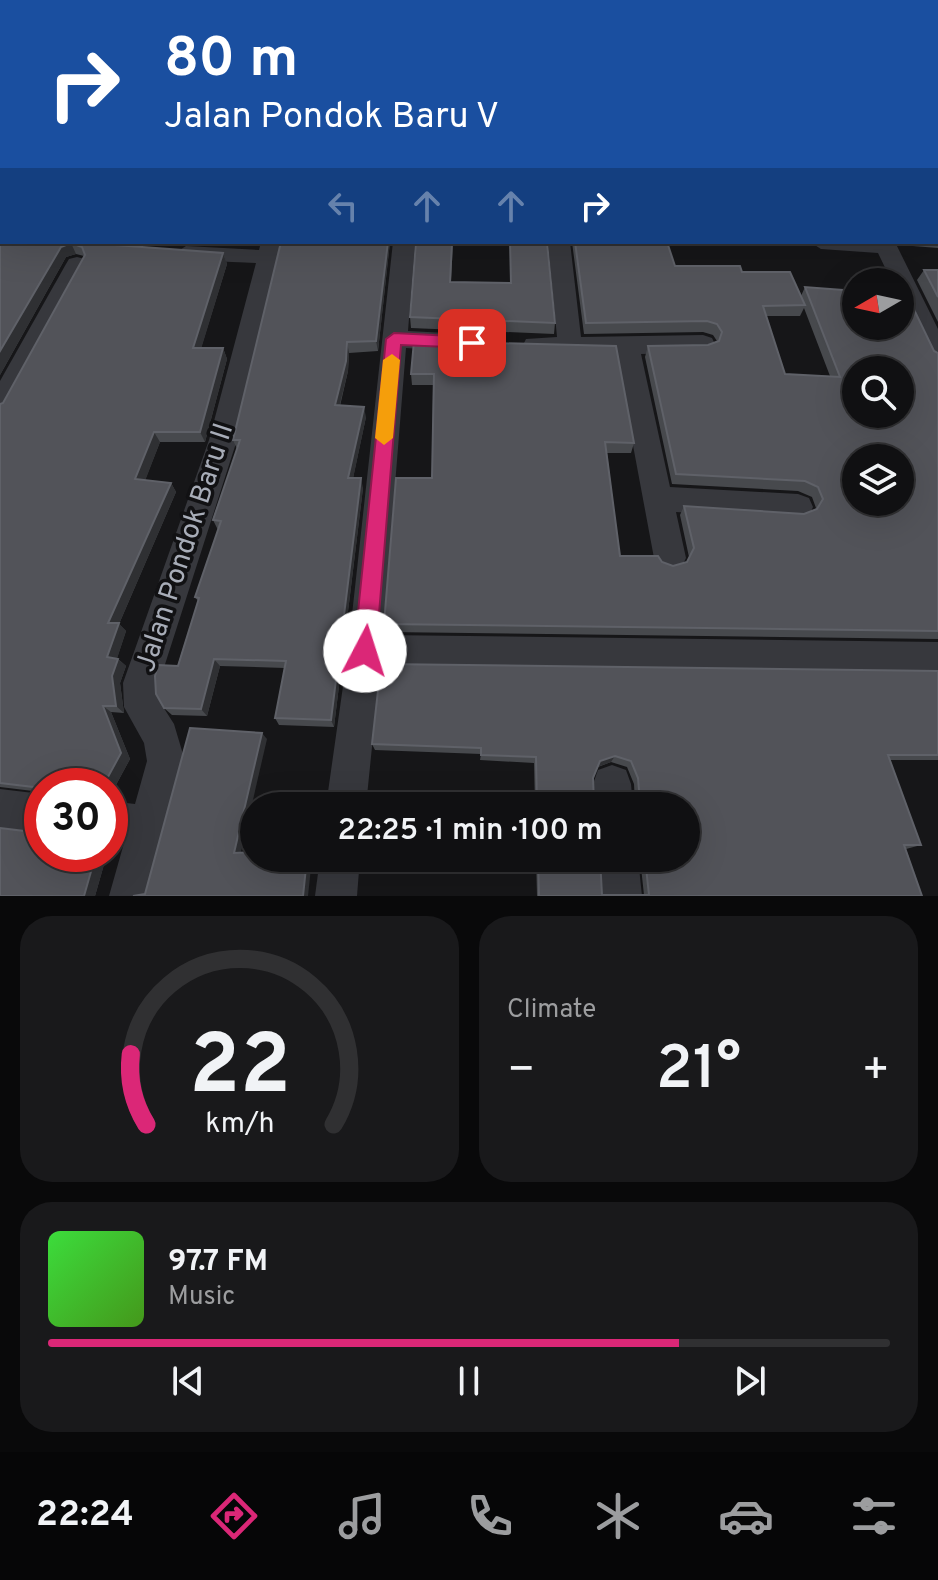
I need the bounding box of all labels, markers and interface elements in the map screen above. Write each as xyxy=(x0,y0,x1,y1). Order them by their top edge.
text: 80 m xyxy=(164,26,298,96)
icon: right xyxy=(32,32,136,136)
text: Jalan Pondok Baru V xyxy=(164,95,499,141)
icon: left xyxy=(321,184,365,228)
icon: ahead xyxy=(405,184,449,228)
icon: ahead xyxy=(489,184,533,228)
icon: right xyxy=(573,184,617,228)
north arrow xyxy=(842,268,914,340)
map controls xyxy=(842,268,914,516)
pin xyxy=(438,309,506,377)
icon: arrive xyxy=(450,321,494,365)
button: search xyxy=(842,356,914,428)
street label: Jalan Pondok Baru II xyxy=(129,419,243,677)
button: layers xyxy=(842,444,914,516)
position arrow xyxy=(323,609,407,693)
speed limit sign: 30 xyxy=(24,768,128,872)
text: 22:25 · 1 min · 100 m xyxy=(338,813,602,850)
text: Climate xyxy=(507,994,596,1027)
text: 22 xyxy=(189,1018,290,1123)
text: 21° xyxy=(656,1034,741,1110)
text: − xyxy=(507,1044,535,1100)
text: + xyxy=(862,1044,890,1100)
text: km/h xyxy=(205,1107,274,1143)
text: 97.7 FM xyxy=(168,1244,268,1281)
text: Music xyxy=(168,1281,235,1314)
icon: previous xyxy=(166,1359,210,1403)
icon: pause xyxy=(447,1359,491,1403)
icon: next xyxy=(728,1359,772,1403)
icon: directions xyxy=(206,1488,262,1544)
icon: music xyxy=(334,1488,390,1544)
icon: phone xyxy=(462,1488,518,1544)
icon: climate xyxy=(590,1488,646,1544)
icon: car xyxy=(718,1488,774,1544)
icon: filters xyxy=(846,1488,902,1544)
text: 22:24 xyxy=(36,1493,134,1539)

